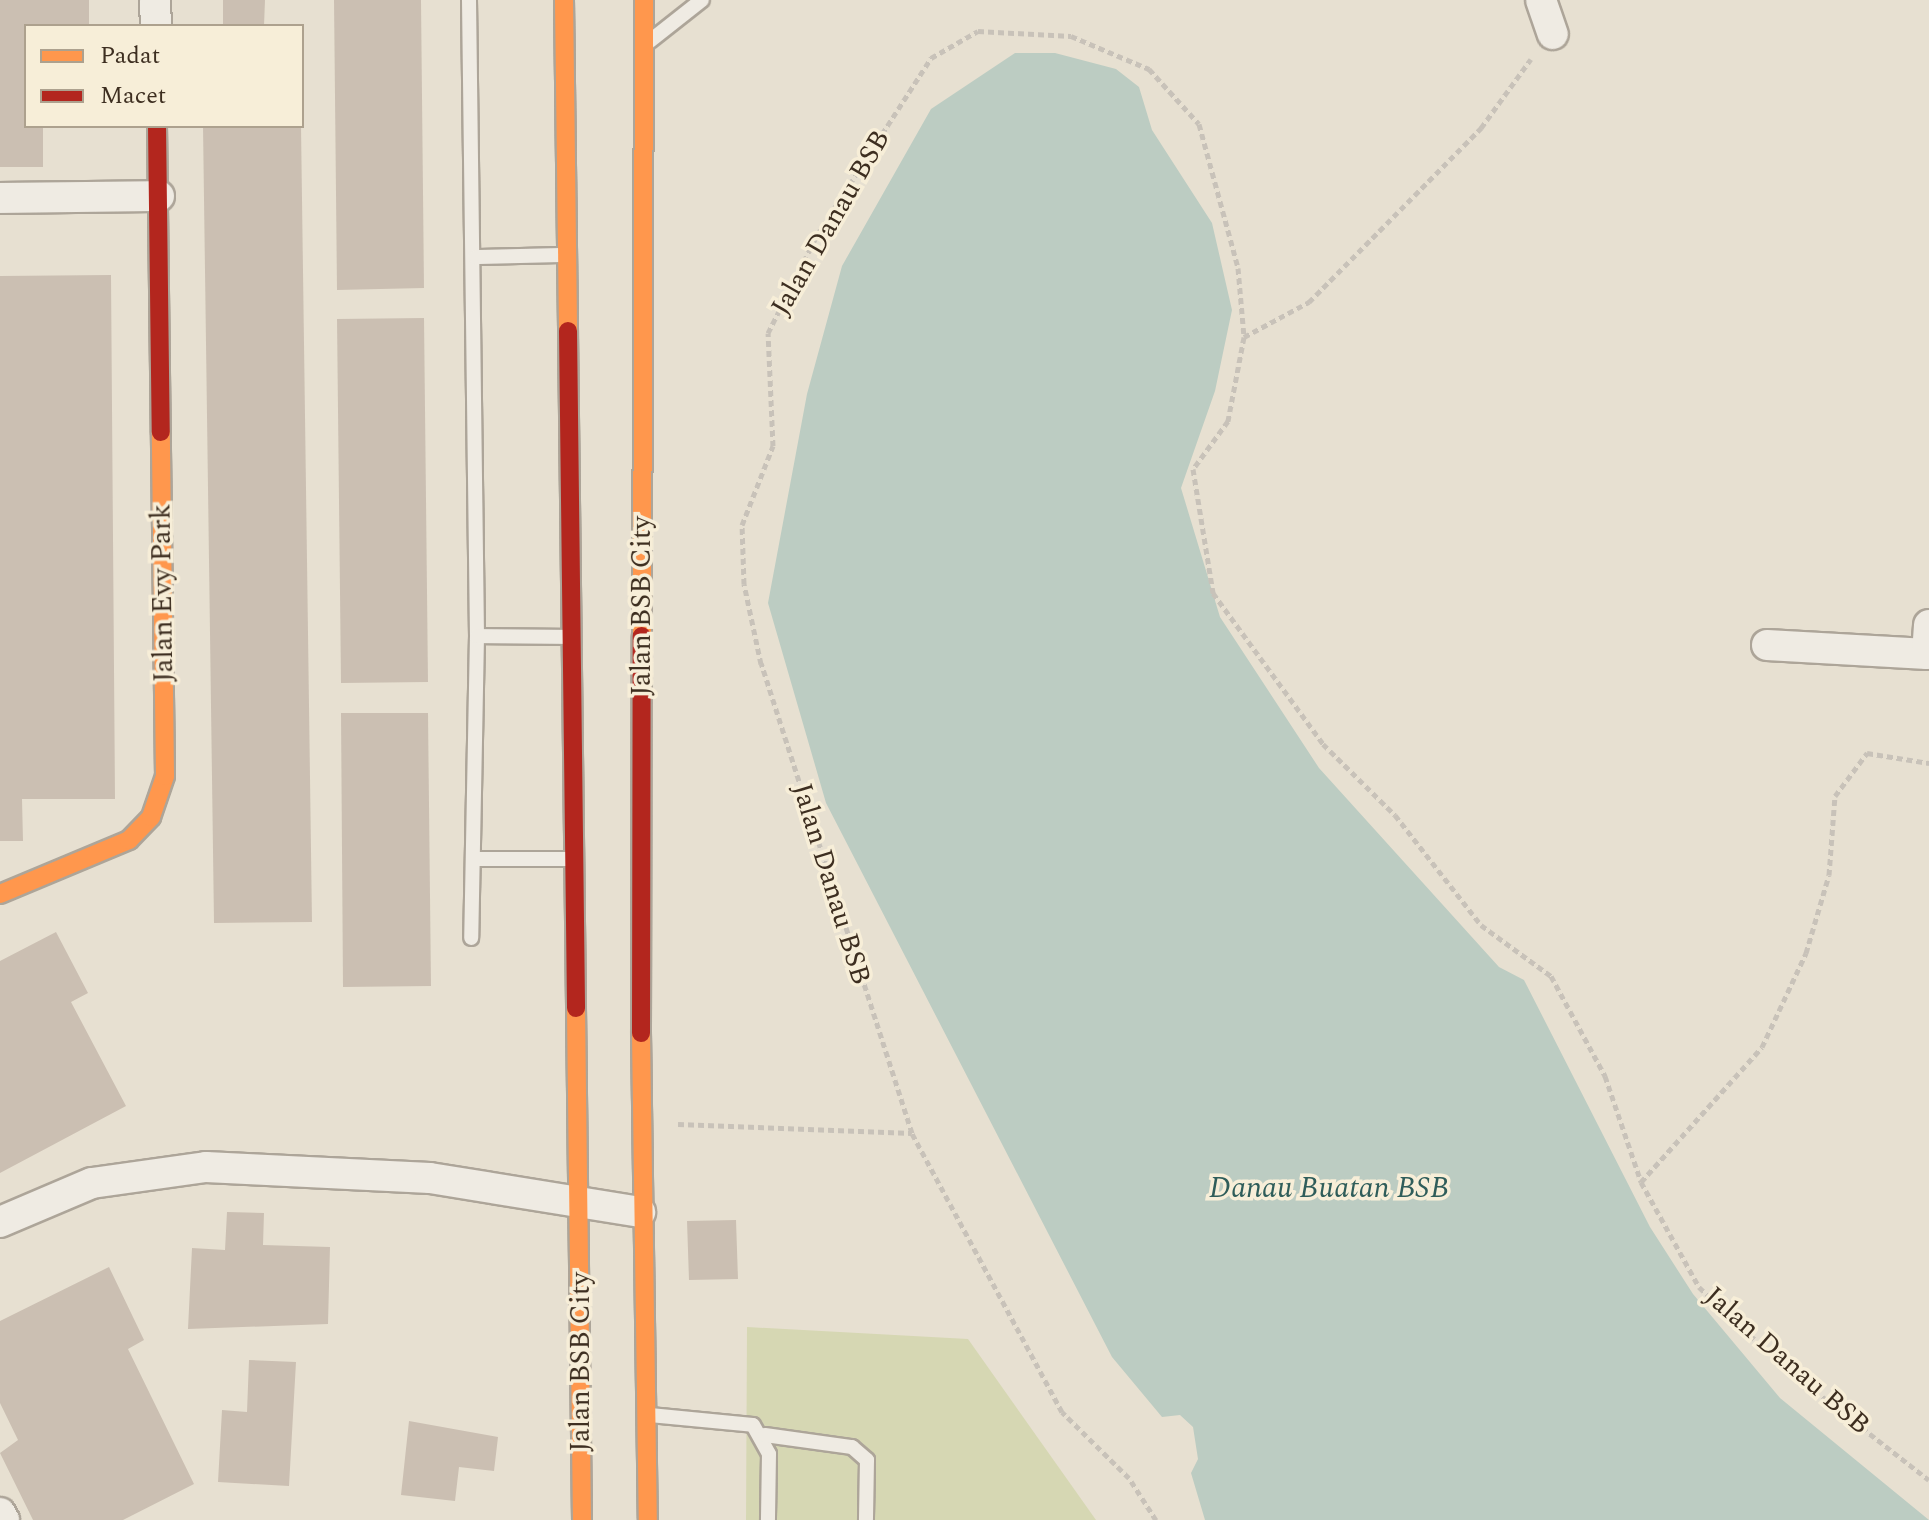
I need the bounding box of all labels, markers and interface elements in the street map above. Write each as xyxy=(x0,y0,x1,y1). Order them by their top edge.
legend xyxy=(24,24,304,128)
text: Padat xyxy=(100,38,160,74)
text: Macet xyxy=(100,78,166,114)
street label: Jalan Danau BSB xyxy=(764,124,898,322)
street label: Jalan Evy Park xyxy=(145,503,181,683)
street label: Jalan BSB City xyxy=(625,516,659,696)
street label: Jalan Danau BSB xyxy=(784,779,878,989)
water label: Danau Buatan BSB xyxy=(1209,1170,1449,1206)
street label: Jalan BSB City xyxy=(564,1272,598,1452)
street label: Jalan Danau BSB xyxy=(1697,1280,1877,1442)

